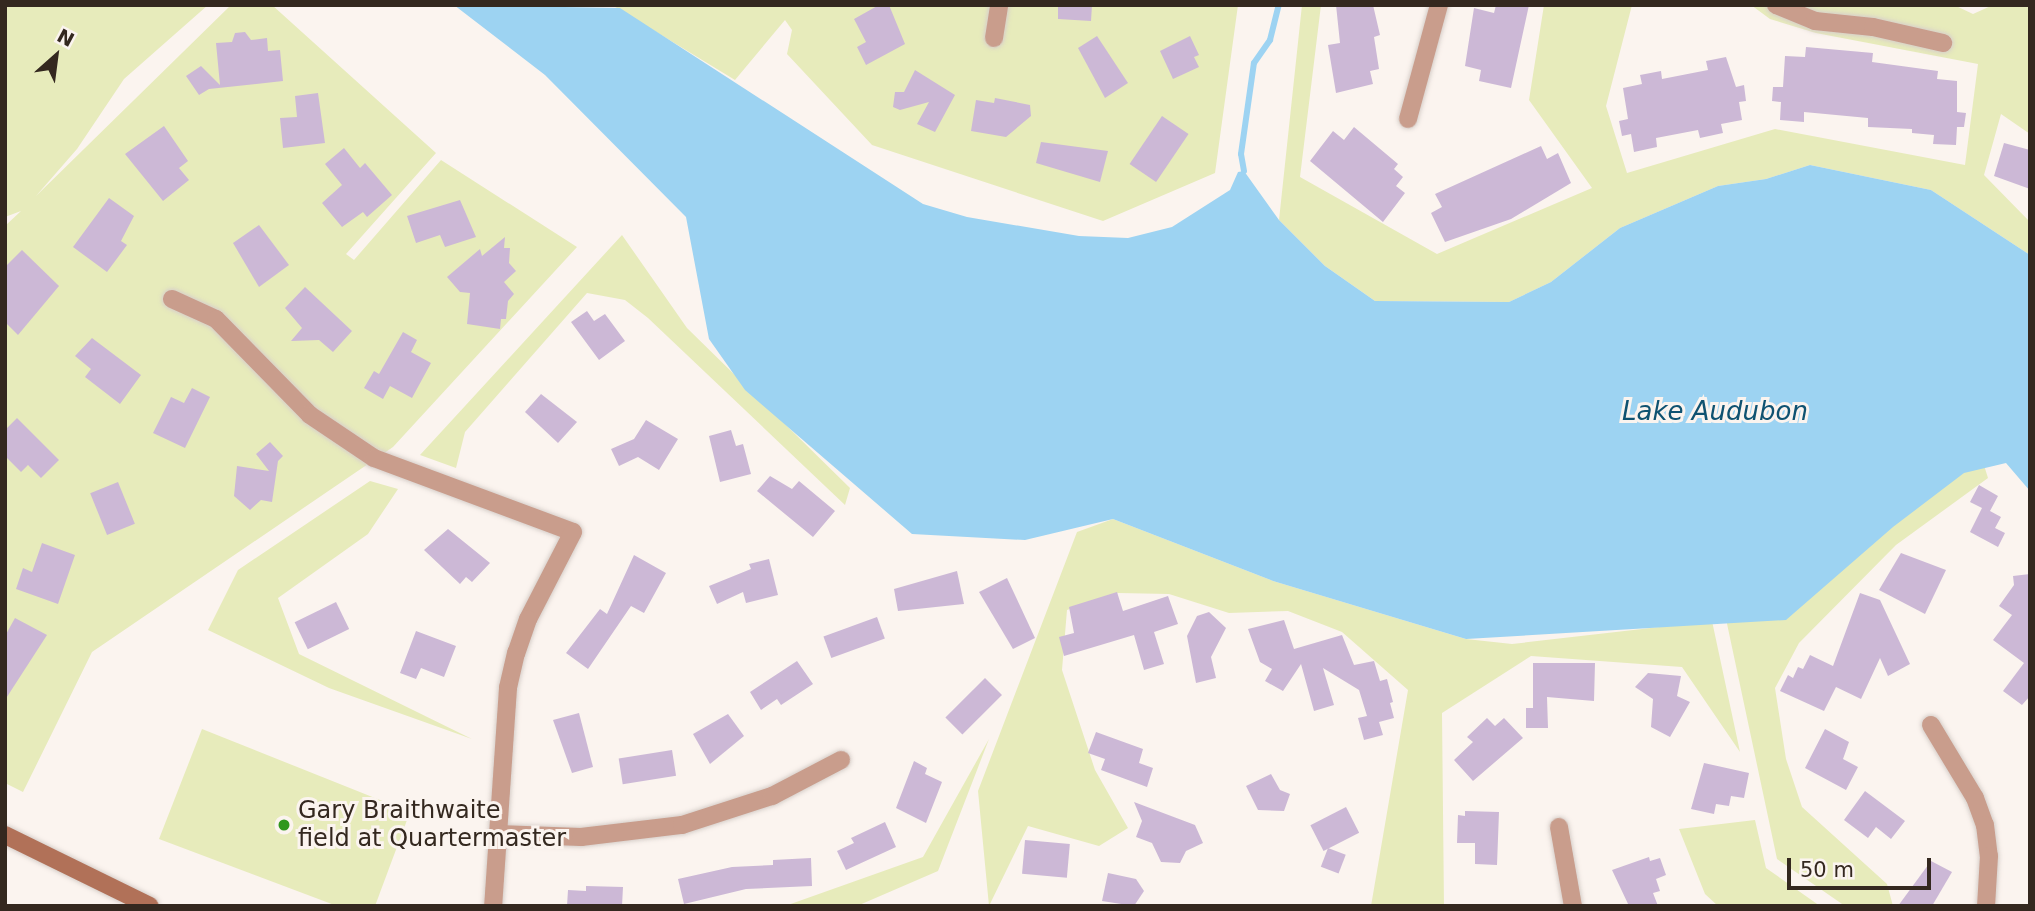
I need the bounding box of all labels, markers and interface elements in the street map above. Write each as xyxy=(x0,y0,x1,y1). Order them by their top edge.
north arrow xyxy=(21,21,91,91)
text: N xyxy=(54,24,78,51)
water label: Lake Audubon xyxy=(1622,396,1808,428)
place label: Gary Braithwaite field at Quartermaster xyxy=(298,797,566,853)
marker: Gary Braithwaite field at Quartermaster xyxy=(276,817,292,833)
scale bar xyxy=(1790,844,1934,888)
text: 50 m xyxy=(1800,858,1854,882)

